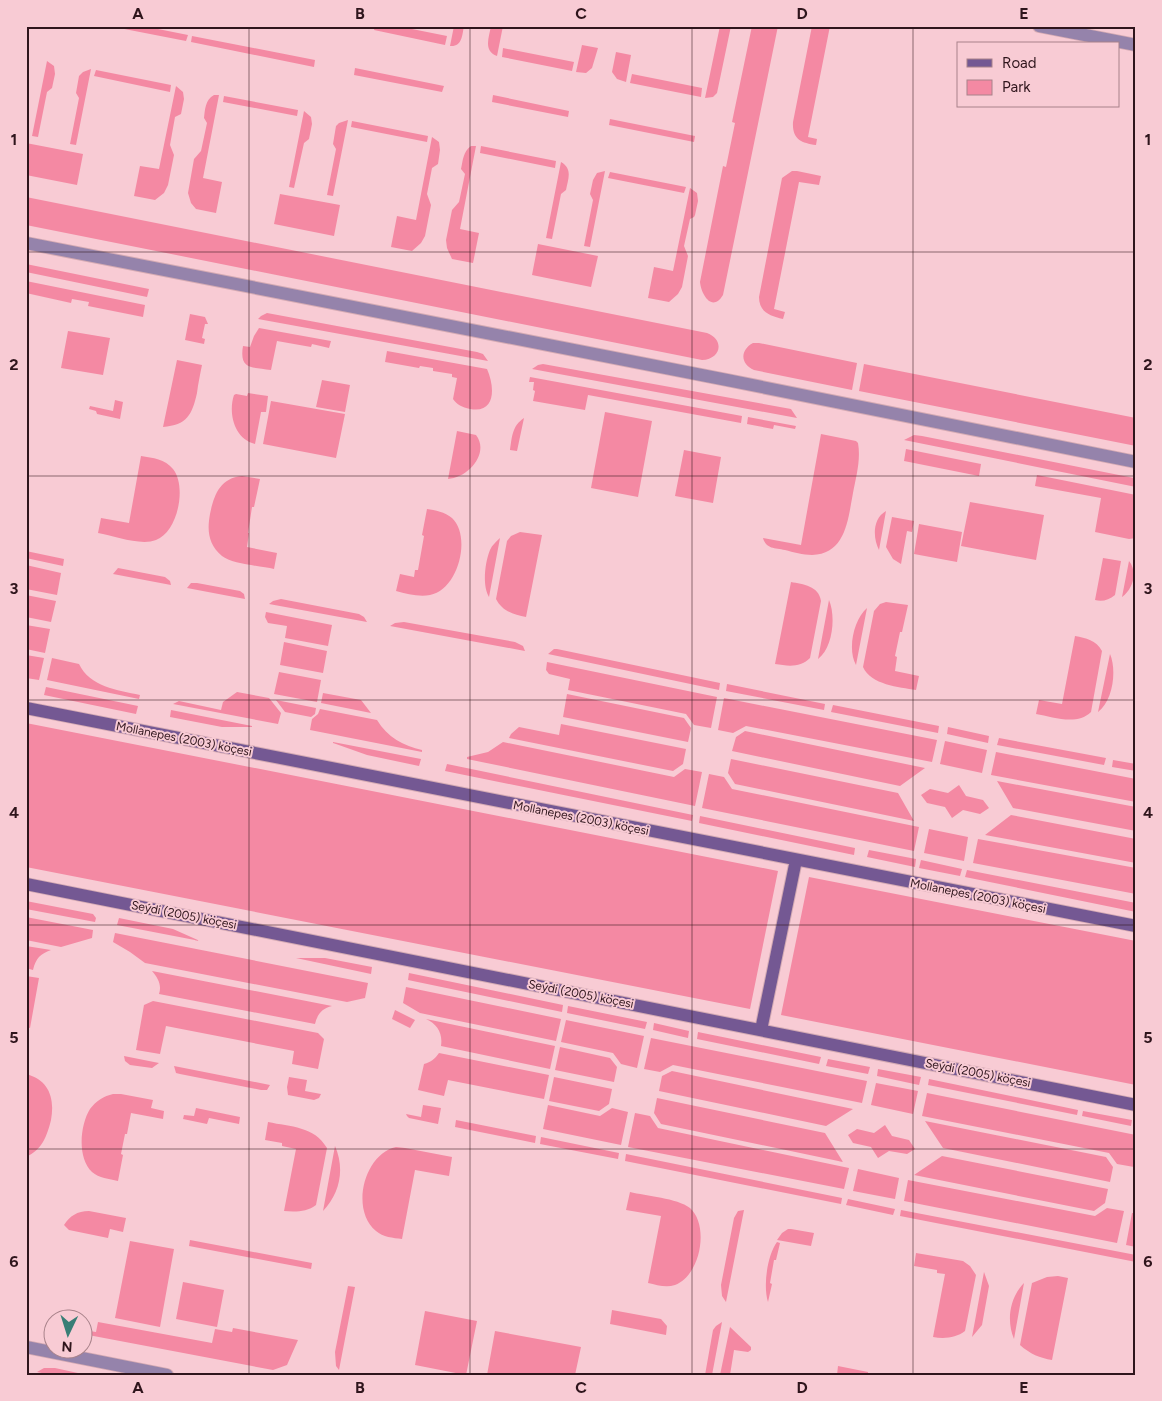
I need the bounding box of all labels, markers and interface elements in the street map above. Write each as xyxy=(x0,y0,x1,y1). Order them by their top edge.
text: A xyxy=(132,4,144,23)
text: B xyxy=(355,4,365,23)
text: C xyxy=(575,4,587,23)
text: D xyxy=(796,4,808,23)
text: E xyxy=(1019,4,1029,23)
legend xyxy=(957,42,1120,108)
text: Road xyxy=(1002,54,1037,72)
text: Park xyxy=(1002,78,1031,96)
text: 1 xyxy=(11,130,17,149)
text: 1 xyxy=(1145,130,1151,149)
text: 2 xyxy=(9,355,19,374)
text: 2 xyxy=(1143,355,1153,374)
text: 3 xyxy=(10,579,19,598)
text: 3 xyxy=(1144,579,1153,598)
street label: Mollanepes (2003) köçesi xyxy=(115,719,253,759)
street label: Mollanepes (2003) köçesi xyxy=(512,798,650,838)
text: 4 xyxy=(9,803,19,822)
text: 4 xyxy=(1143,803,1153,822)
street label: Mollanepes (2003) köçesi xyxy=(909,876,1047,916)
street label: Seýdi (2005) köçesi xyxy=(130,898,238,932)
street label: Seýdi (2005) köçesi xyxy=(527,977,635,1011)
text: 5 xyxy=(9,1028,19,1047)
text: 5 xyxy=(1143,1028,1153,1047)
street label: Seýdi (2005) köçesi xyxy=(924,1056,1032,1090)
text: 6 xyxy=(9,1252,19,1271)
text: 6 xyxy=(1143,1252,1153,1271)
north arrow xyxy=(42,1308,92,1358)
text: N xyxy=(61,1338,73,1355)
text: A xyxy=(132,1378,144,1397)
text: B xyxy=(355,1378,365,1397)
text: C xyxy=(575,1378,587,1397)
text: D xyxy=(796,1378,808,1397)
text: E xyxy=(1019,1378,1029,1397)

